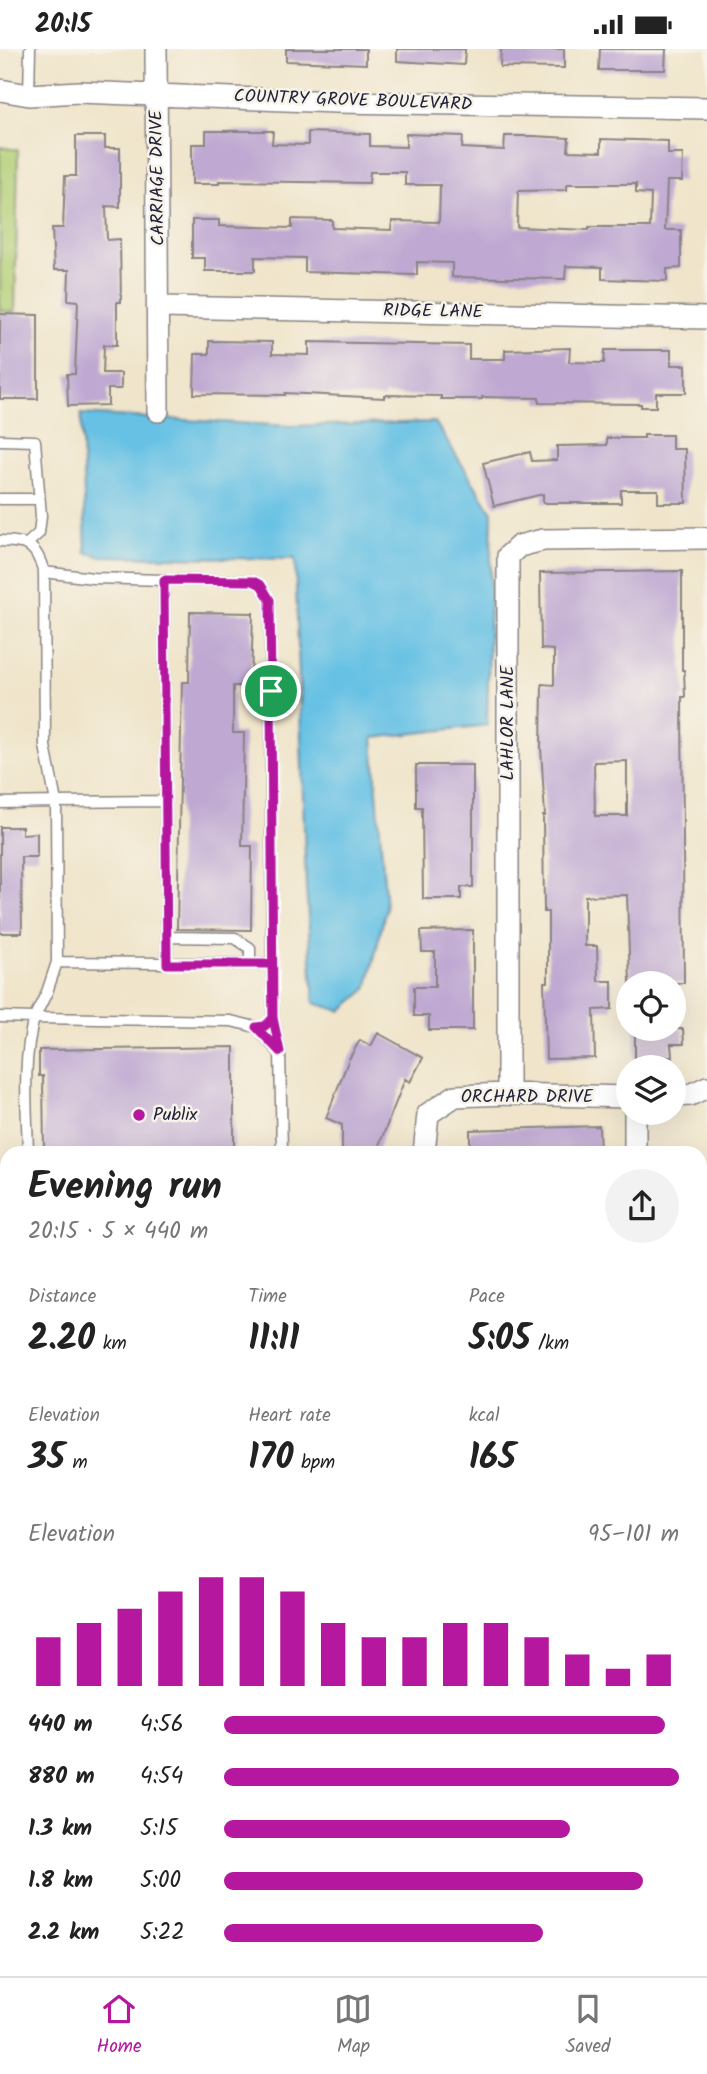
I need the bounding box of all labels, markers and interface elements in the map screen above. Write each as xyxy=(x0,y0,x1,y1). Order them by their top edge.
text: 20:15 xyxy=(35,4,91,46)
street label: COUNTRY GROVE BOULEVARD xyxy=(233,82,473,120)
street label: CARRIAGE DRIVE xyxy=(142,109,174,246)
street label: RIDGE LANE xyxy=(383,297,484,327)
pin xyxy=(241,661,301,721)
street label: LAHLOR LANE xyxy=(494,665,523,780)
icon: arrive xyxy=(252,672,290,710)
map controls xyxy=(616,971,686,1125)
button: locate xyxy=(616,971,686,1041)
button: layers xyxy=(616,1055,686,1125)
street label: ORCHARD DRIVE xyxy=(461,1083,594,1112)
place label: Publix xyxy=(153,1101,198,1130)
marker: Publix xyxy=(131,1107,147,1123)
text: Evening run xyxy=(28,1158,222,1218)
button: share xyxy=(605,1169,679,1243)
text: 20:15 · 5 × 440 m xyxy=(28,1214,208,1250)
text: Distance xyxy=(28,1282,96,1312)
text: Time xyxy=(248,1282,287,1312)
text: Pace xyxy=(469,1282,505,1312)
text: 2.20 xyxy=(28,1312,95,1368)
text: 11:11 xyxy=(248,1312,299,1368)
text: 5:05 xyxy=(469,1312,531,1368)
text: km xyxy=(95,1329,127,1359)
text: /km xyxy=(531,1329,569,1359)
text: Elevation xyxy=(28,1401,100,1431)
text: Heart rate xyxy=(248,1401,331,1431)
text: kcal xyxy=(469,1401,500,1431)
text: 35 xyxy=(28,1431,65,1487)
text: 170 xyxy=(248,1431,293,1487)
text: 165 xyxy=(469,1431,516,1487)
text: m xyxy=(65,1448,88,1478)
text: bpm xyxy=(293,1448,335,1478)
text: Elevation xyxy=(28,1517,115,1553)
text: 95–101 m xyxy=(588,1517,679,1553)
text: 440 m xyxy=(28,1707,93,1743)
text: 4:56 xyxy=(140,1707,183,1743)
text: 880 m xyxy=(28,1759,95,1795)
text: 4:54 xyxy=(140,1759,183,1795)
text: 1.3 km xyxy=(28,1811,92,1847)
text: 5:15 xyxy=(140,1811,178,1847)
text: 1.8 km xyxy=(28,1863,93,1899)
text: 5:00 xyxy=(140,1863,181,1899)
text: 2.2 km xyxy=(28,1915,99,1951)
text: 5:22 xyxy=(140,1915,185,1951)
tab: Home xyxy=(96,1990,142,2062)
tab: Map xyxy=(334,1990,372,2062)
tab: Saved xyxy=(565,1990,611,2062)

